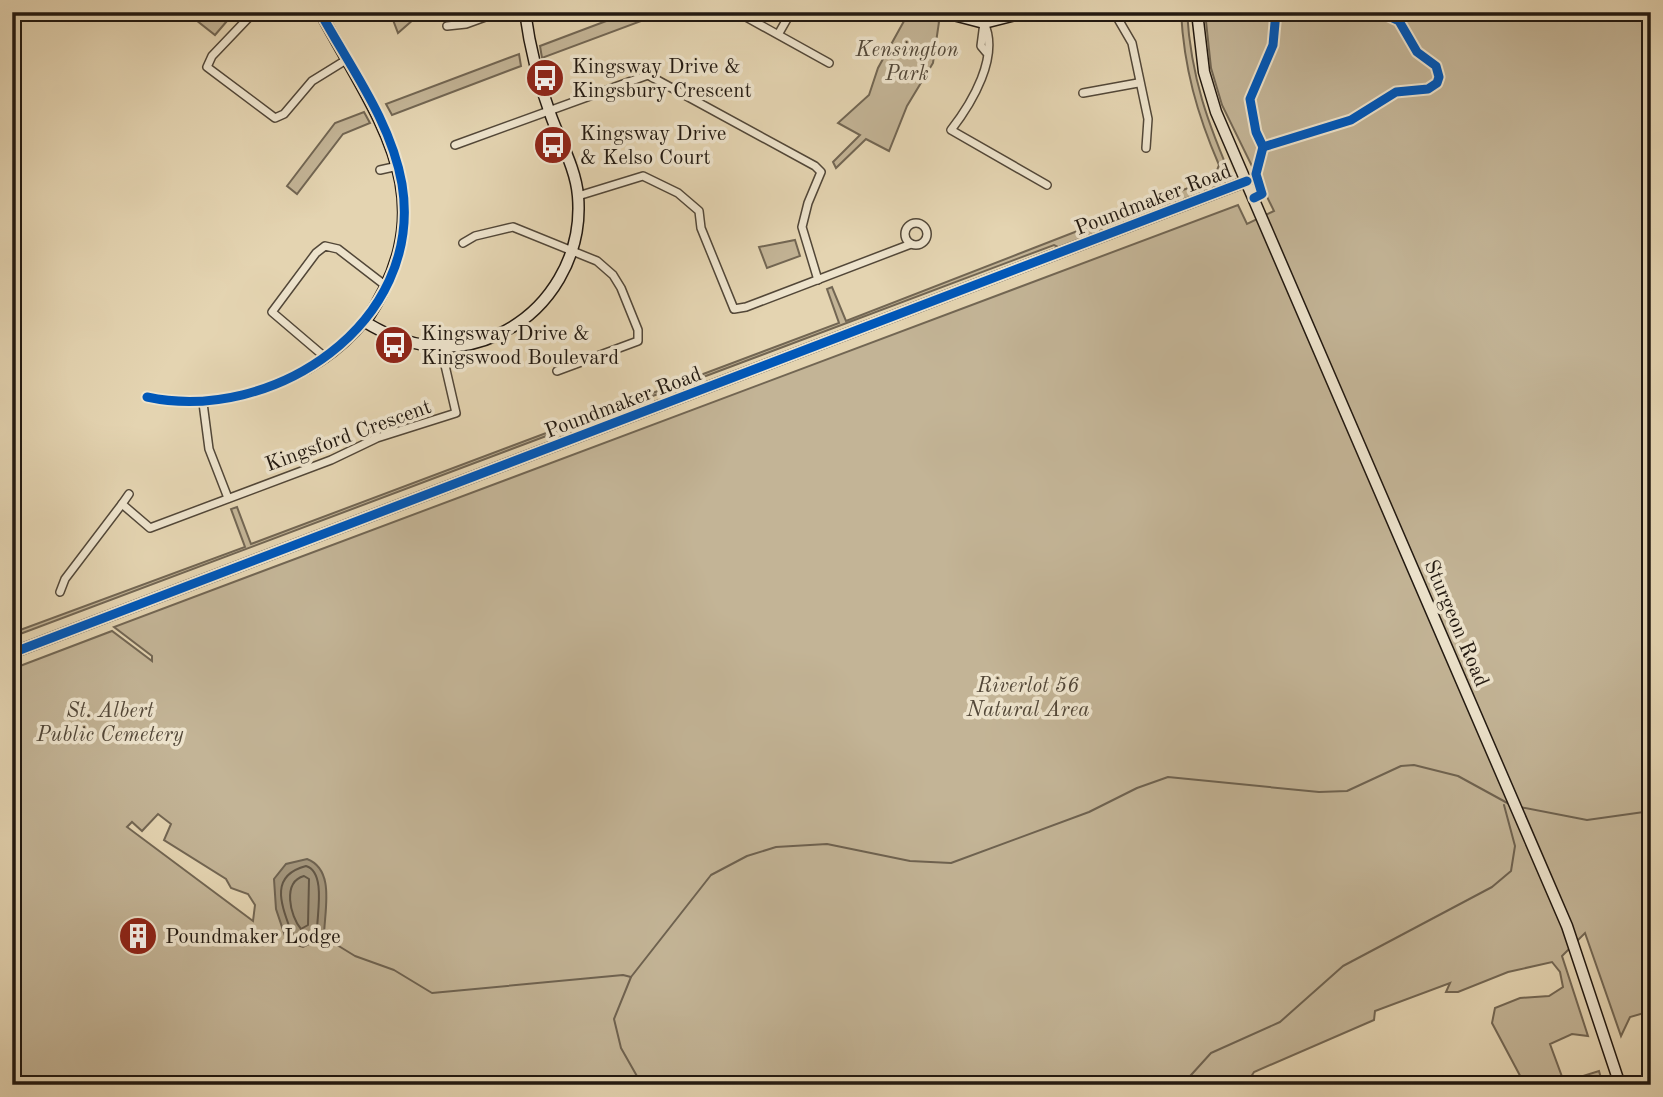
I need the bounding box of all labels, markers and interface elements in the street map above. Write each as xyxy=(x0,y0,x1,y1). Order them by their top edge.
park label: Kensington Park xyxy=(855,40,958,85)
bus stop icon: Kingsway Drive & Kingsbury Crescent xyxy=(524,57,566,99)
place label: Kingsway Drive & Kingsbury Crescent xyxy=(572,57,752,102)
bus stop icon: Kingsway Drive & Kelso Court xyxy=(532,124,574,166)
place label: Kingsway Drive & Kelso Court xyxy=(580,124,726,169)
street label: Poundmaker Road xyxy=(1072,161,1235,240)
bus stop icon: Kingsway Drive & Kingswood Boulevard xyxy=(373,324,415,366)
place label: Kingsway Drive & Kingswood Boulevard xyxy=(421,324,619,369)
street label: Poundmaker Road xyxy=(542,364,705,443)
street label: Kingsford Crescent xyxy=(263,397,434,476)
street label: Sturgeon Road xyxy=(1419,557,1492,690)
park label: Riverlot 56 Natural Area xyxy=(965,676,1090,721)
park label: St. Albert Public Cemetery xyxy=(35,701,184,746)
building icon: Poundmaker Lodge xyxy=(117,915,159,957)
place label: Poundmaker Lodge xyxy=(165,927,341,948)

